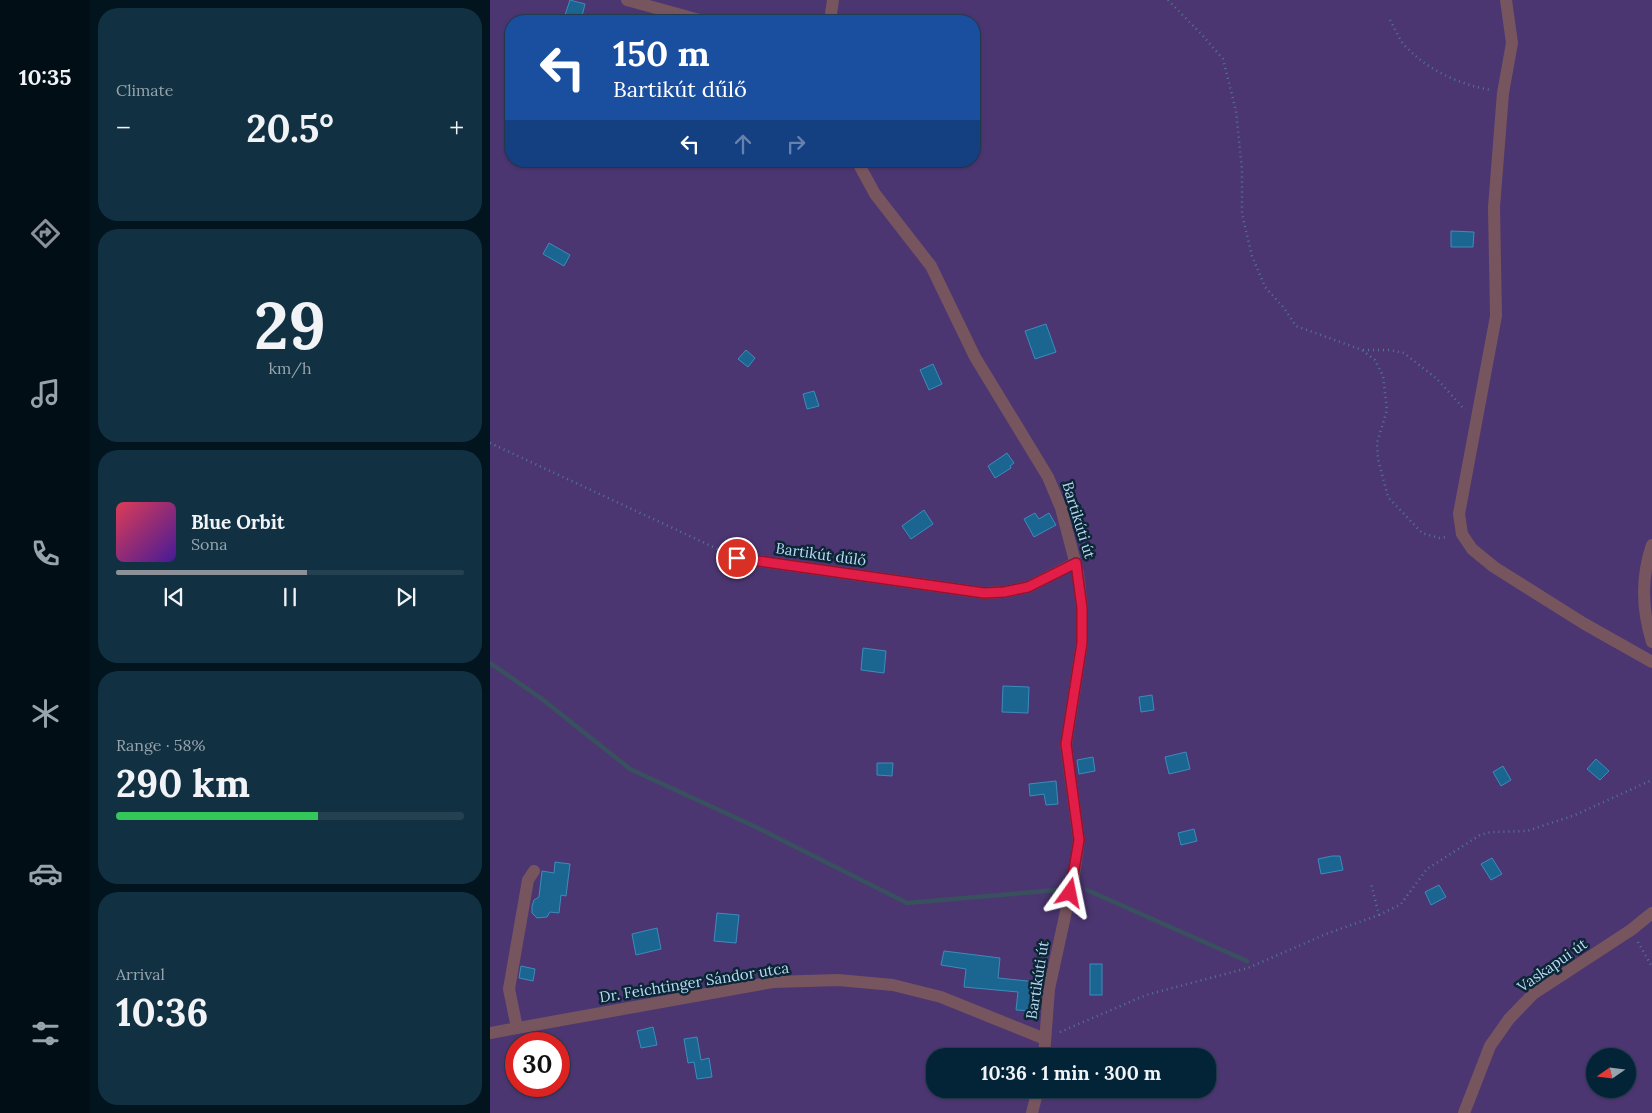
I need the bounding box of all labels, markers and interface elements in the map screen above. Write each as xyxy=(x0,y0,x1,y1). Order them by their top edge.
text: 150 m xyxy=(613,31,710,76)
icon: left xyxy=(530,35,595,100)
text: 10:35 xyxy=(19,63,71,91)
text: Bartikút dűlő xyxy=(613,75,747,103)
text: Climate xyxy=(116,80,173,100)
text: 20.5° xyxy=(246,104,334,152)
text: − xyxy=(116,110,131,146)
text: + xyxy=(449,110,464,146)
icon: left xyxy=(676,130,704,158)
icon: ahead xyxy=(729,130,757,158)
icon: right xyxy=(782,130,810,158)
icon: directions xyxy=(28,216,63,251)
text: 29 xyxy=(254,284,326,367)
text: km/h xyxy=(268,358,312,378)
icon: music xyxy=(28,376,63,411)
street label: Bartikúti út xyxy=(1058,479,1100,561)
text: Blue Orbit xyxy=(191,510,285,534)
text: Sona xyxy=(191,534,227,554)
icon: phone xyxy=(28,536,63,571)
pin xyxy=(716,537,758,579)
street label: Bartikút dűlő xyxy=(775,538,868,570)
icon: arrive xyxy=(723,544,751,572)
icon: previous xyxy=(160,583,188,611)
icon: pause xyxy=(276,583,304,611)
icon: next xyxy=(392,583,420,611)
icon: climate xyxy=(28,696,63,731)
text: Range · 58% xyxy=(116,735,206,755)
text: 290 km xyxy=(116,759,250,807)
icon: car xyxy=(28,856,63,891)
position arrow xyxy=(1043,866,1095,918)
street label: Vaskapui út xyxy=(1513,934,1591,997)
street label: Bartikúti út xyxy=(1021,939,1053,1021)
street label: Dr. Feichtinger Sándor utca xyxy=(598,958,790,1006)
text: Arrival xyxy=(116,964,165,984)
text: 10:36 xyxy=(116,988,208,1036)
icon: filters xyxy=(28,1016,63,1051)
speed limit sign: 30 xyxy=(505,1032,570,1097)
north arrow xyxy=(1586,1048,1636,1098)
map controls xyxy=(1586,1048,1636,1098)
text: 10:36 · 1 min · 300 m xyxy=(981,1061,1161,1085)

